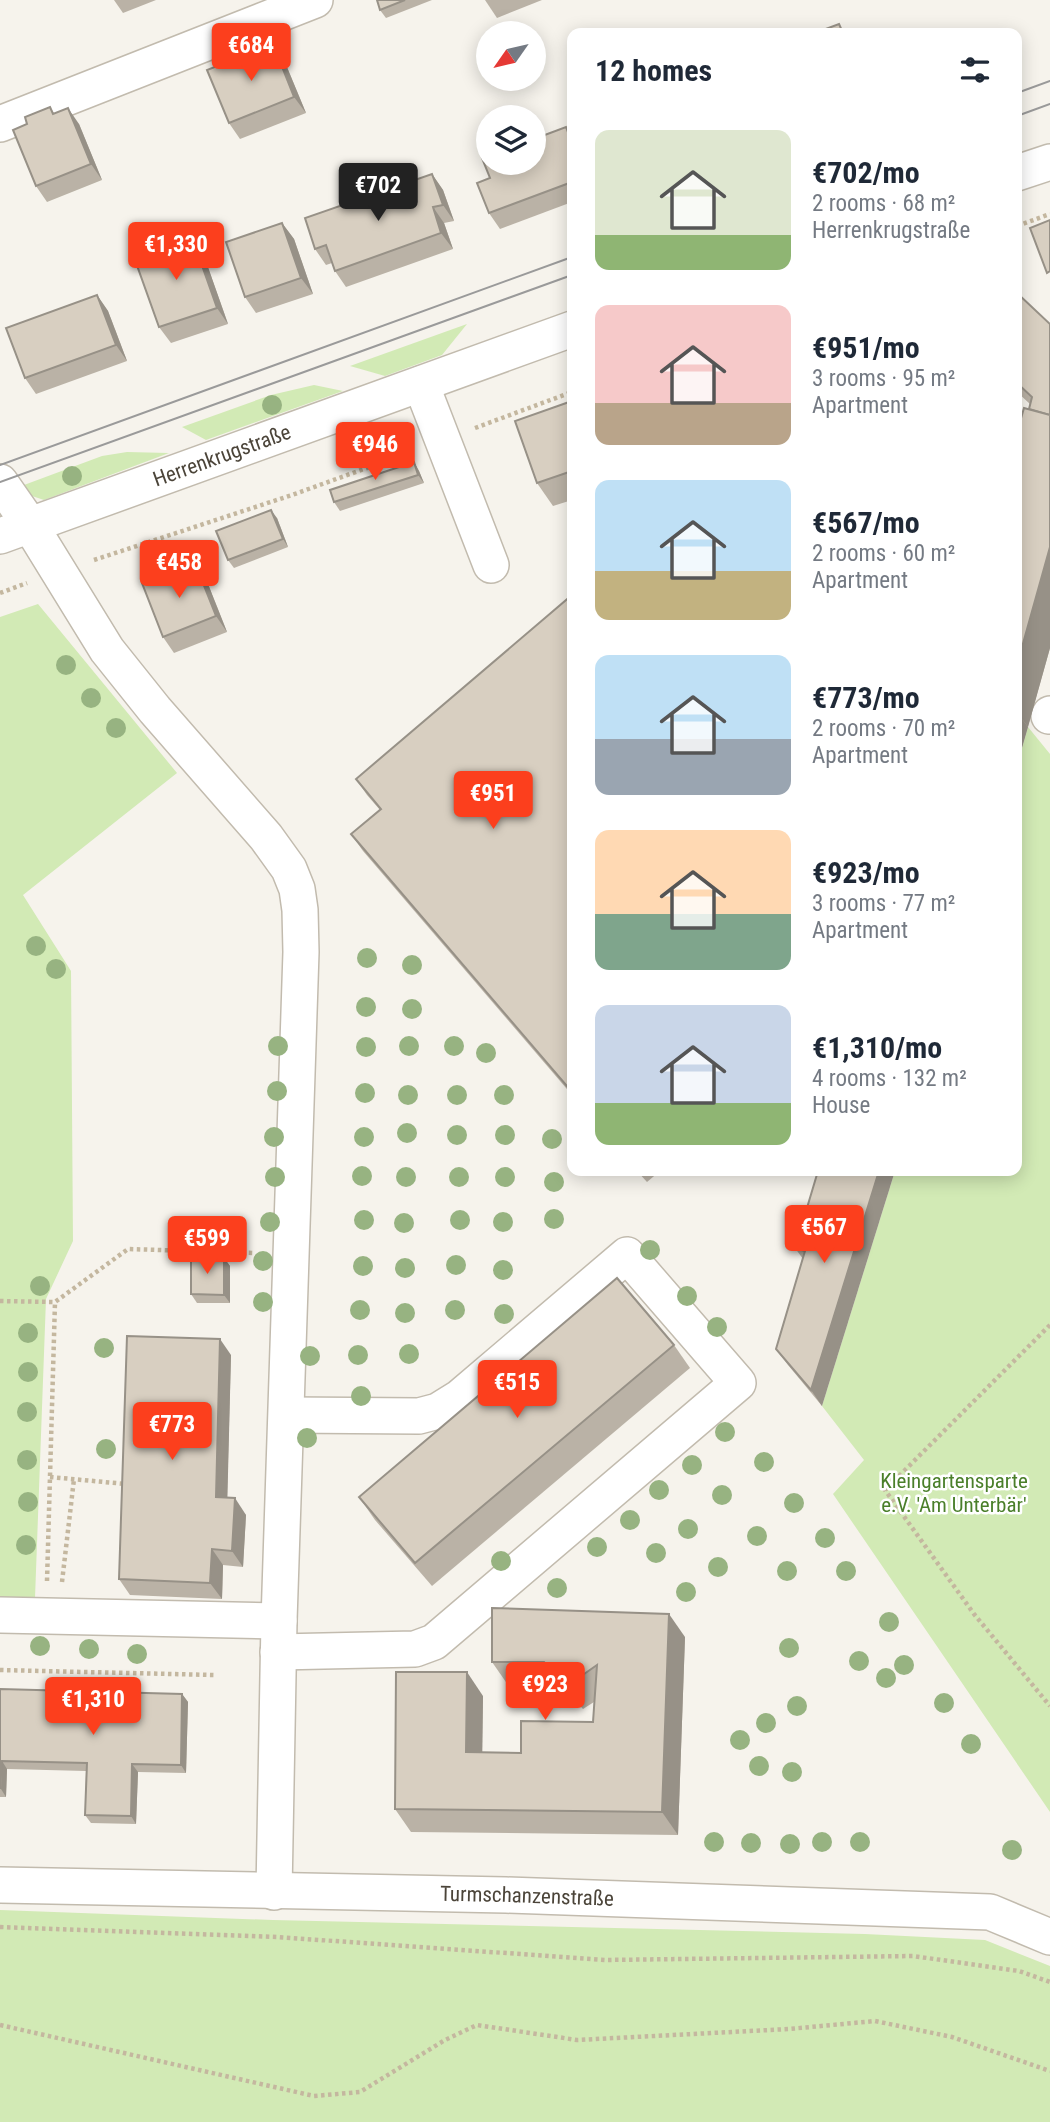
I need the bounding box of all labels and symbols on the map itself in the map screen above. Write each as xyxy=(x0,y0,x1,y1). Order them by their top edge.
north arrow xyxy=(476,21,546,91)
pin: €684 xyxy=(210,24,292,83)
pin: €702 xyxy=(337,164,419,223)
pin: €1,330 xyxy=(119,222,233,282)
street label: Herrenkrugstraße xyxy=(150,420,294,492)
pin: €946 xyxy=(334,422,416,482)
pin: €458 xyxy=(138,540,220,600)
pin: €951 xyxy=(452,772,534,831)
pin: €567 xyxy=(783,1206,865,1265)
pin: €599 xyxy=(166,1216,248,1276)
pin: €515 xyxy=(476,1360,558,1420)
pin: €773 xyxy=(131,1402,213,1462)
park label: Kleingartensparte e.V. 'Am Unterbär' xyxy=(880,1469,1028,1517)
pin: €923 xyxy=(504,1662,586,1722)
pin: €1,310 xyxy=(36,1678,150,1737)
street label: Turmschanzenstraße xyxy=(440,1882,614,1911)

